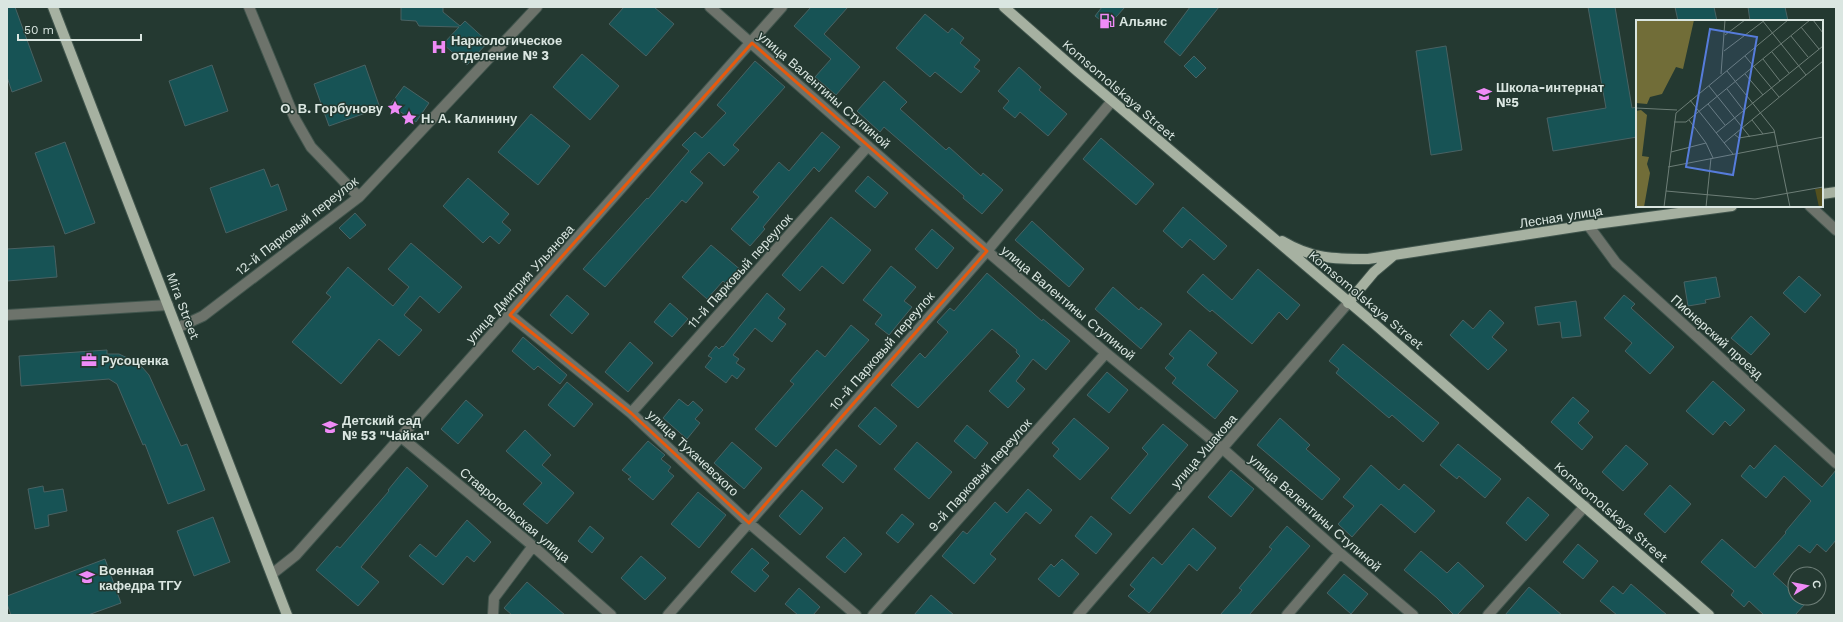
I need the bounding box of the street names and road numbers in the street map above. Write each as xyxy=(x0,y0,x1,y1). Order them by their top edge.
street label: улица Валентины Ступиной xyxy=(755,29,893,151)
street label: Komsomolskaya Street xyxy=(1059,37,1179,144)
street label: 12-й Парковый переулок xyxy=(233,173,361,278)
street label: Лесная улица xyxy=(1518,203,1604,231)
street label: 11-й Парковый переулок xyxy=(685,210,796,331)
street label: улица Дмитрия Ульянова xyxy=(463,221,578,346)
street label: улица Валентины Ступиной xyxy=(998,243,1138,363)
street label: Komsomolskaya Street xyxy=(1306,248,1427,353)
street label: Mira Street xyxy=(163,270,203,342)
street label: 10-й Парковый переулок xyxy=(827,289,938,413)
street label: Пионерский проезд xyxy=(1668,292,1766,382)
street label: улица Тухачевского xyxy=(644,407,742,499)
street label: улица Ушакова xyxy=(1168,411,1241,491)
street label: 9-й Парковый переулок xyxy=(925,415,1035,534)
street label: улица Валентины Ступиной xyxy=(1246,452,1384,574)
street label: Komsomolskaya Street xyxy=(1551,459,1671,566)
street label: Ставропольская улица xyxy=(457,465,574,566)

